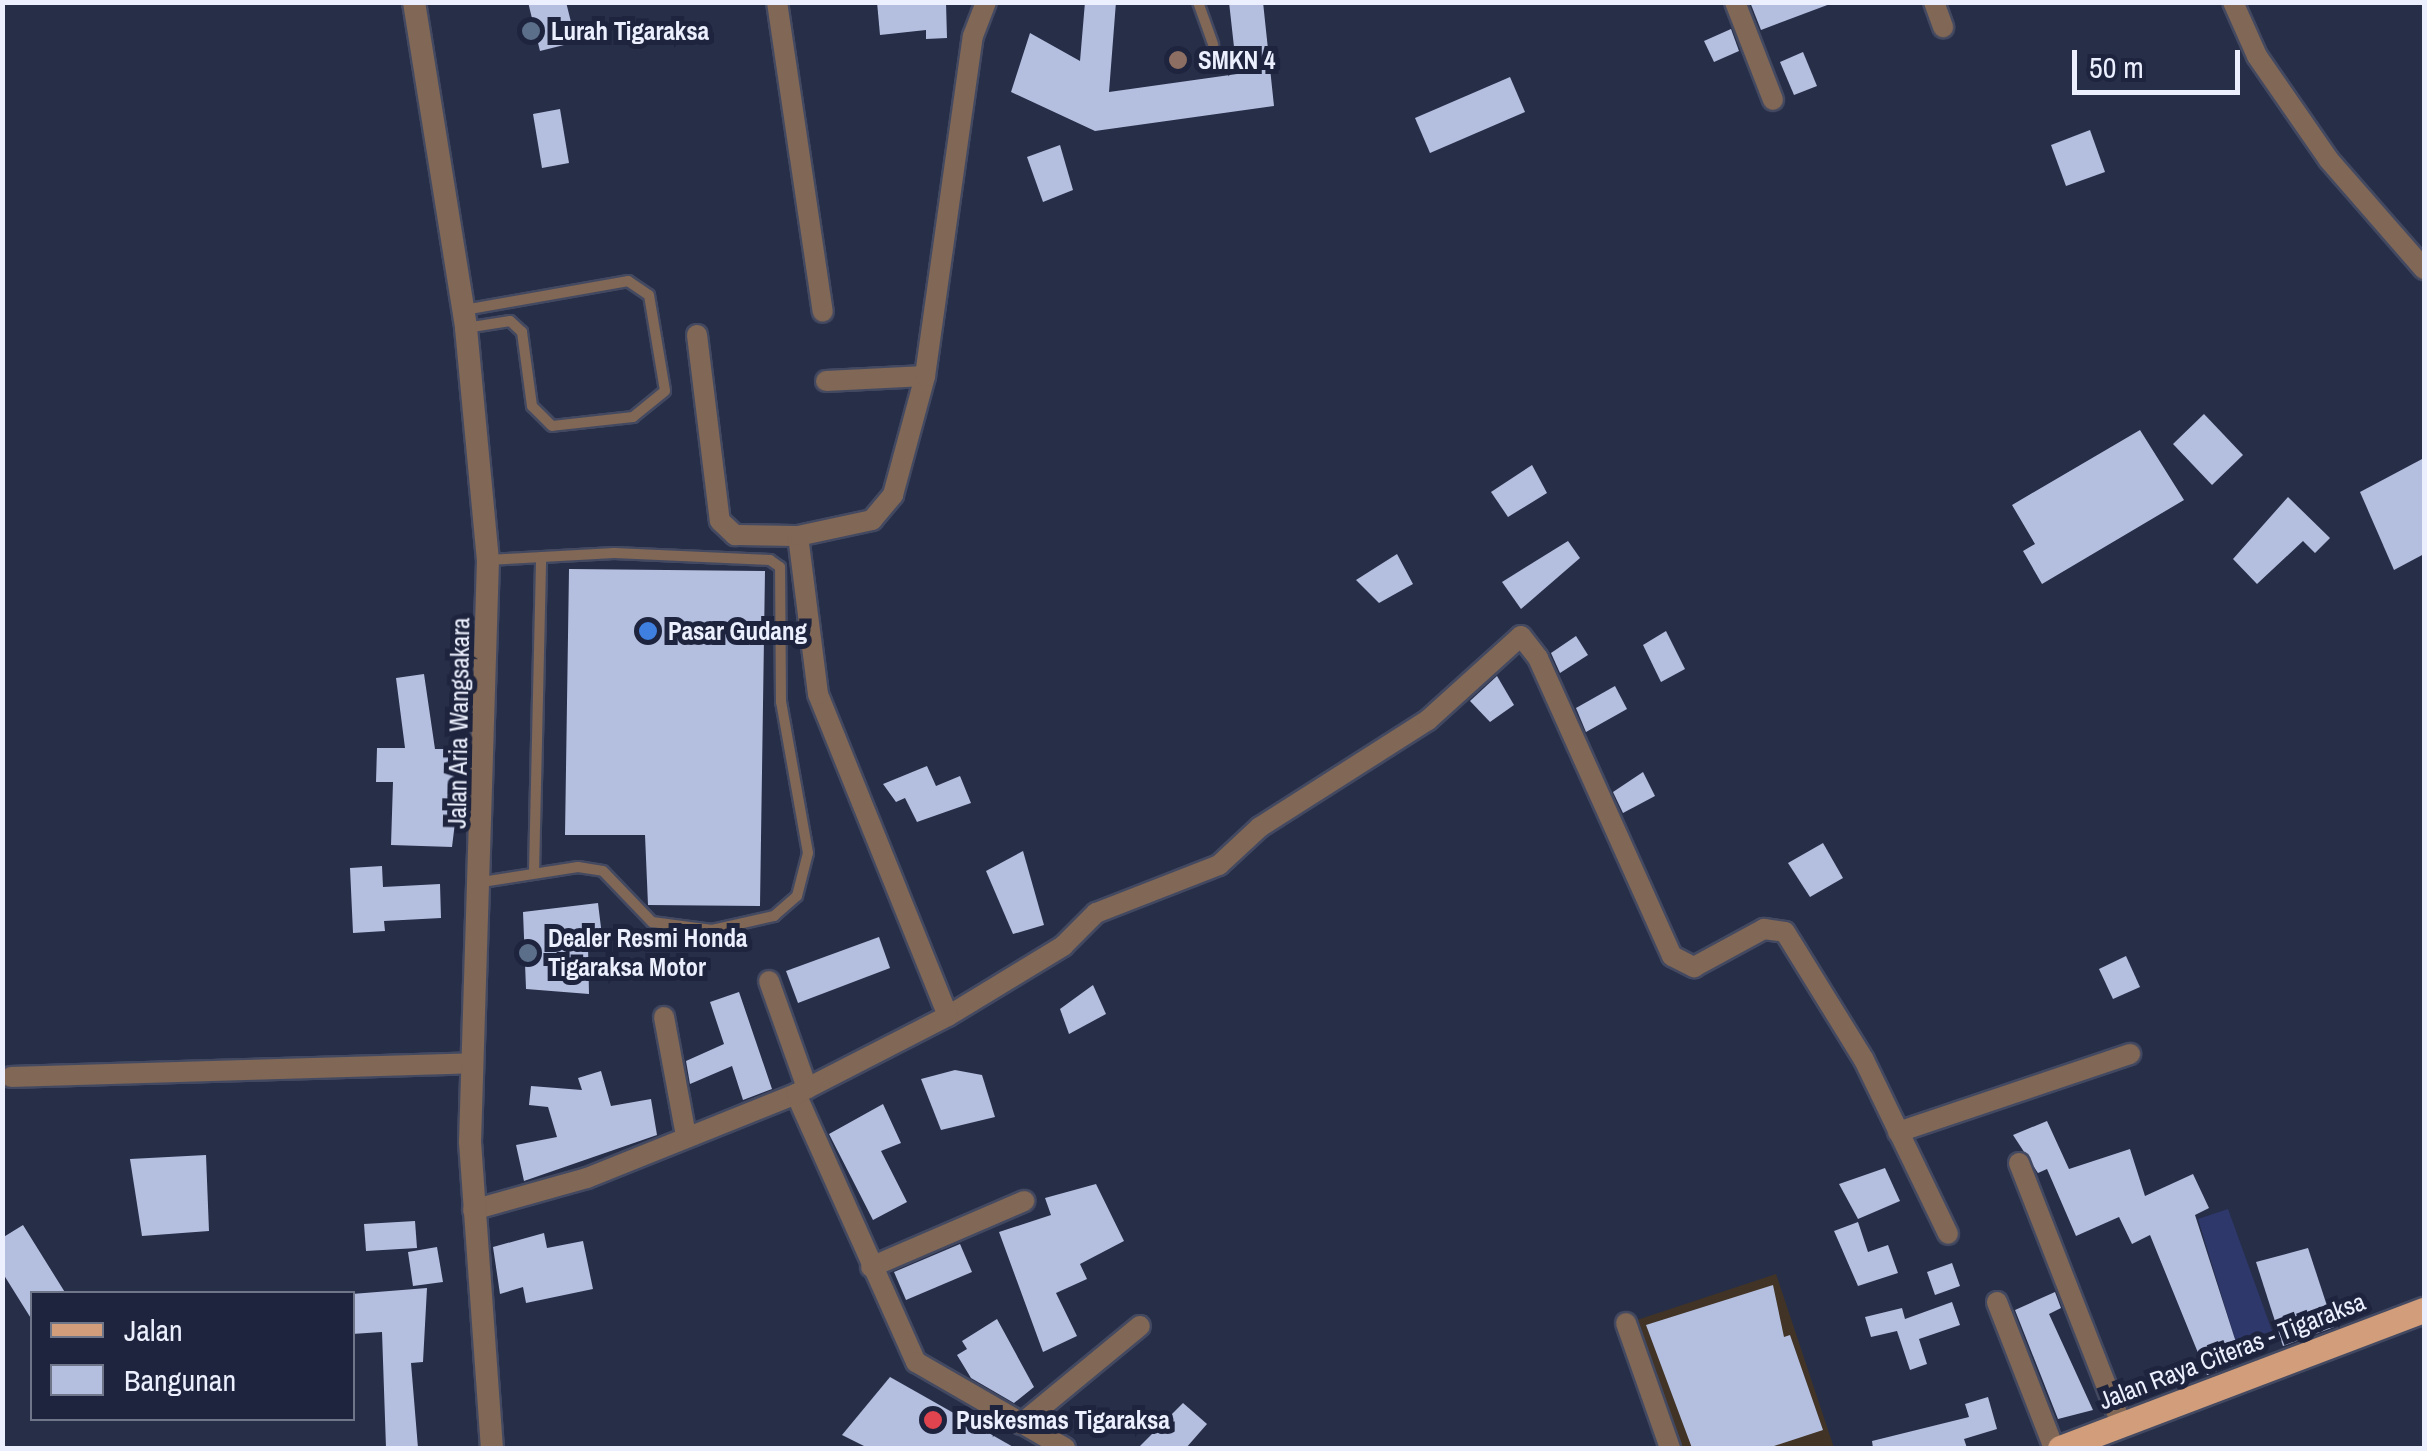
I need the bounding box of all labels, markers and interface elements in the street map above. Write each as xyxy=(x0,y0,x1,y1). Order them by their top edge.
place label: Lurah Tigaraksa xyxy=(551,16,709,46)
marker: Lurah Tigaraksa xyxy=(520,20,542,42)
scale bar xyxy=(2077,30,2244,92)
place label: SMKN 4 xyxy=(1198,45,1275,75)
text: 50 m xyxy=(2089,47,2144,87)
marker: SMKN 4 xyxy=(1167,49,1189,71)
place label: Pasar Gudang xyxy=(668,616,807,646)
street label: Jalan Aria Wangsakara xyxy=(442,617,476,829)
marker: Pasar Gudang xyxy=(637,620,659,642)
place label: Dealer Resmi Honda Tigaraksa Motor xyxy=(548,924,747,983)
marker: Dealer Resmi Honda Tigaraksa Motor xyxy=(517,942,539,964)
street label: Jalan Raya Citeras - Tigaraksa xyxy=(2094,1286,2370,1416)
legend xyxy=(30,1291,355,1421)
text: Jalan xyxy=(124,1310,183,1350)
text: Bangunan xyxy=(124,1360,236,1400)
place label: Puskesmas Tigaraksa xyxy=(956,1405,1170,1435)
marker: Puskesmas Tigaraksa xyxy=(920,1407,946,1433)

